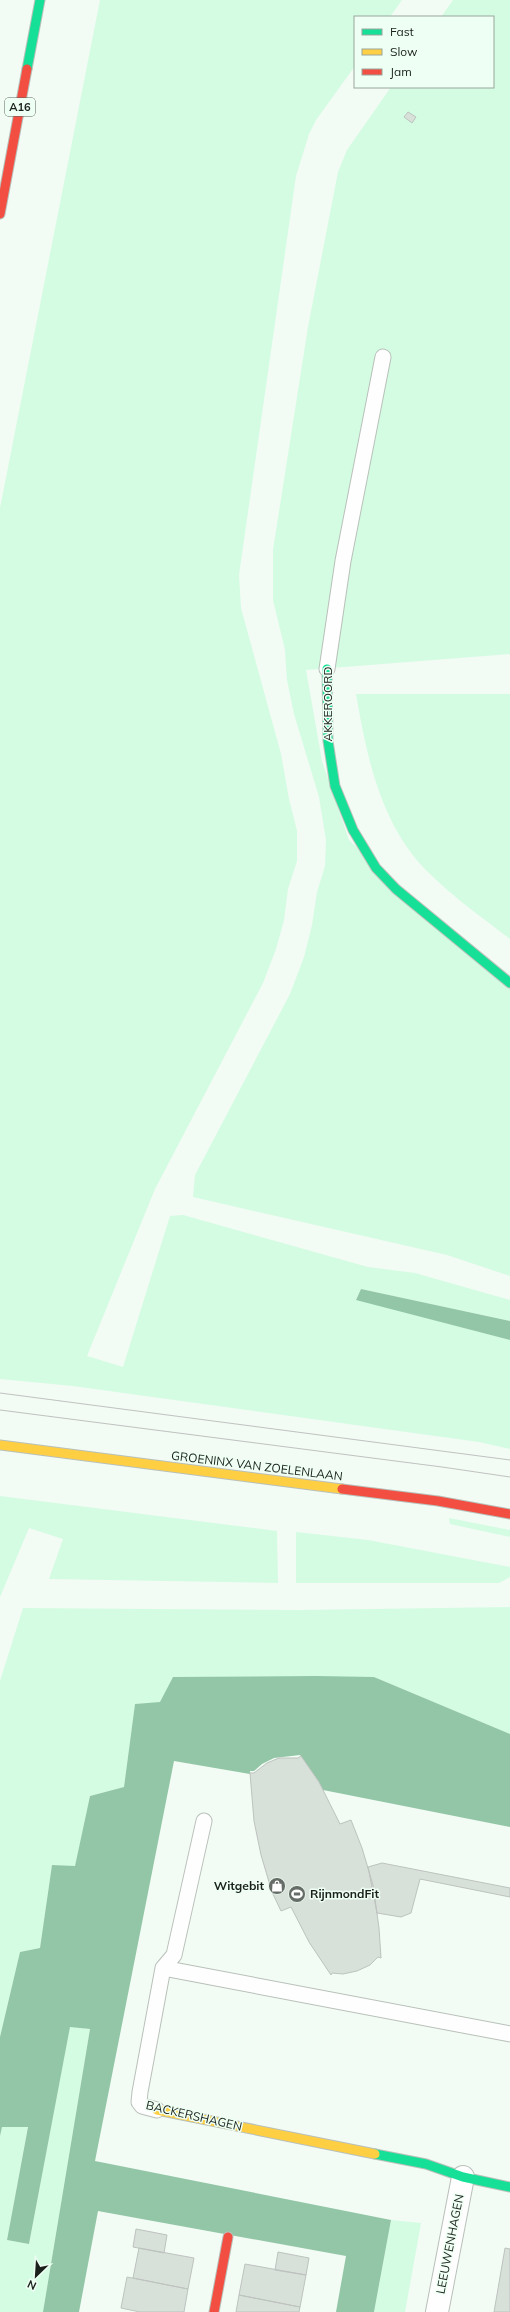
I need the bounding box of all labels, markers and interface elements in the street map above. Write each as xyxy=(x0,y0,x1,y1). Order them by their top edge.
legend xyxy=(354,16,494,88)
text: Fast xyxy=(390,24,414,39)
text: Slow xyxy=(390,44,418,59)
text: Jam xyxy=(390,64,412,79)
road number: A16 xyxy=(5,98,35,116)
street label: AKKEROORD xyxy=(320,666,335,742)
street label: GROENINX VAN ZOELENLAAN xyxy=(170,1448,344,1483)
shop icon: Witgebit xyxy=(267,1876,287,1896)
place label: Witgebit xyxy=(214,1878,264,1893)
sports icon: RijnmondFit xyxy=(287,1884,307,1904)
place label: RijnmondFit xyxy=(310,1886,379,1901)
street label: BACKERSHAGEN xyxy=(145,2097,244,2134)
street label: LEEUWENHAGEN xyxy=(432,2193,467,2295)
north arrow xyxy=(16,2256,56,2296)
text: N xyxy=(25,2277,38,2293)

